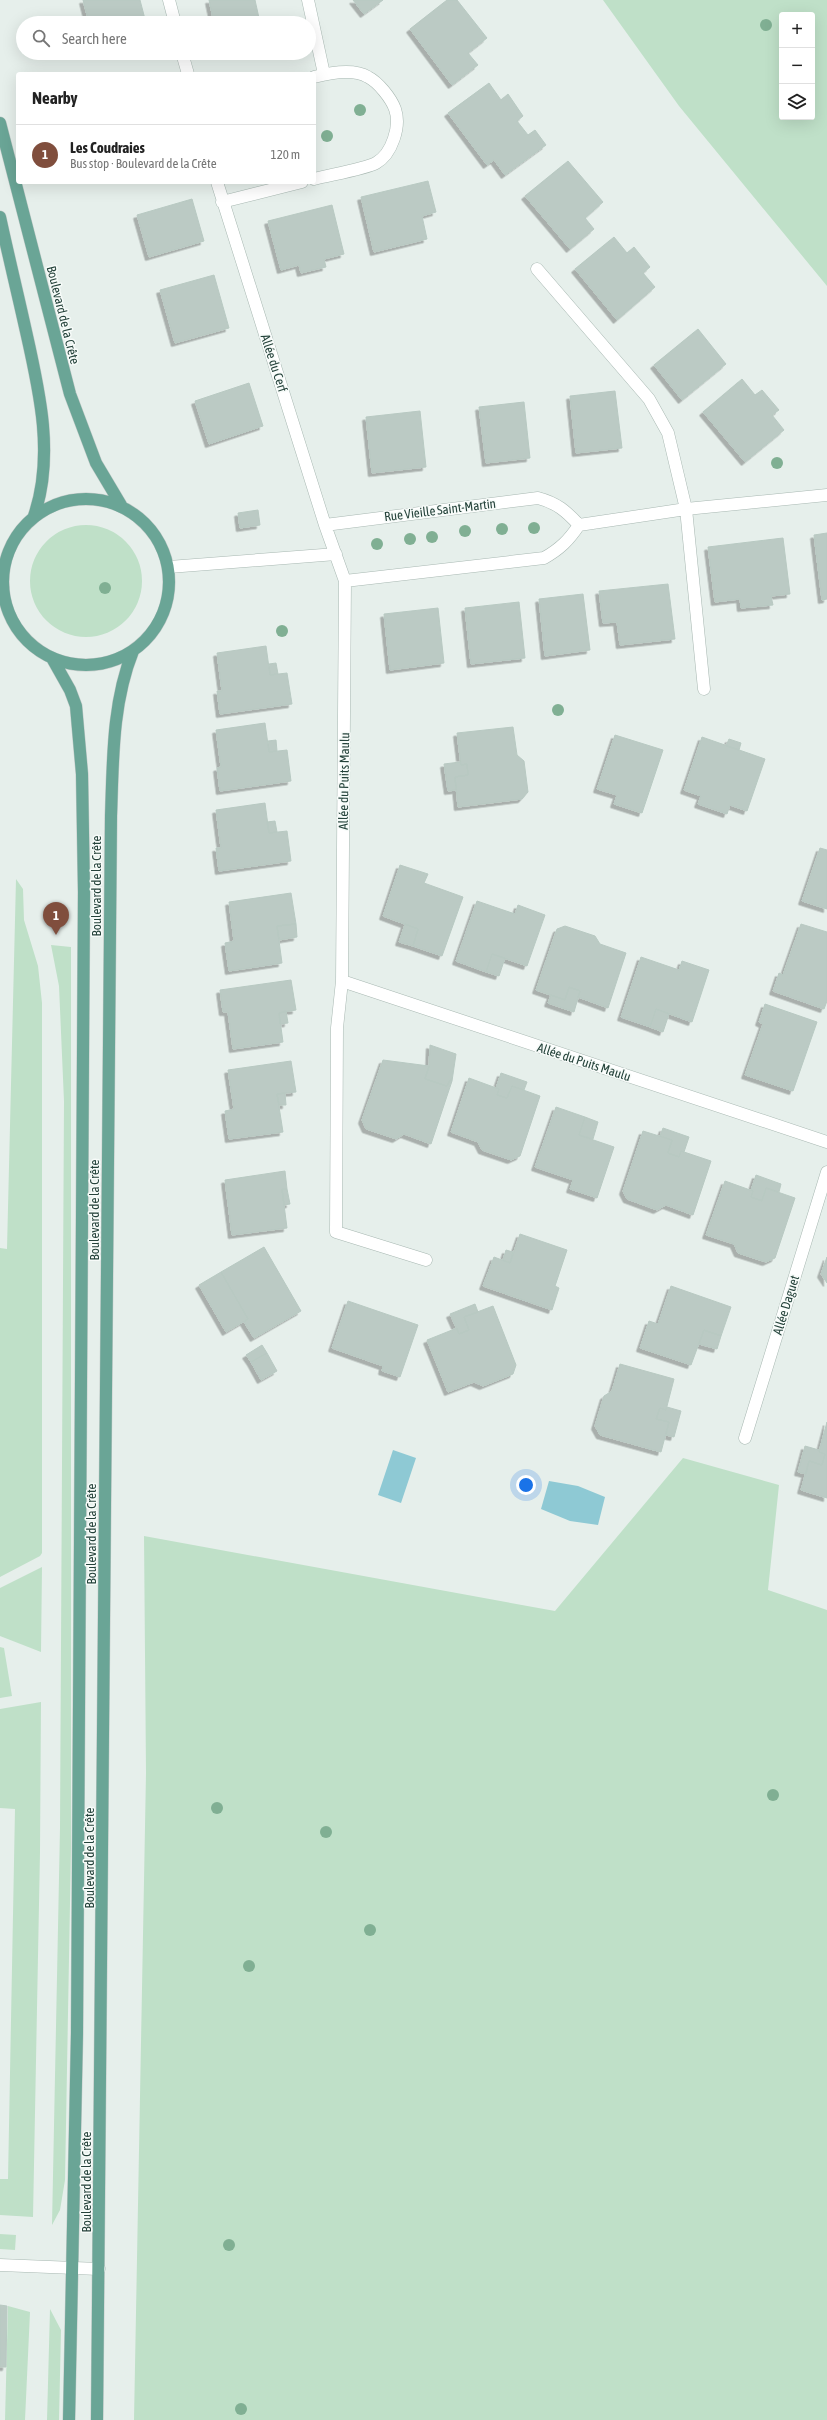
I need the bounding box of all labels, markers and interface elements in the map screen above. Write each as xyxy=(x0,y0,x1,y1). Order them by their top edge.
map controls xyxy=(779,12,815,120)
button: + xyxy=(779,12,815,48)
search box xyxy=(16,16,316,60)
icon: search xyxy=(30,27,52,49)
text: Search here xyxy=(62,30,127,47)
button: − xyxy=(779,48,815,84)
button: layers xyxy=(779,84,815,120)
text: Nearby xyxy=(32,88,78,108)
text: Les Coudraies xyxy=(70,139,145,156)
text: 1 xyxy=(42,147,48,162)
text: 120 m xyxy=(271,147,300,162)
text: Bus stop · Boulevard de la Crête xyxy=(70,156,217,171)
street label: Boulevard de la Crête xyxy=(44,264,83,366)
street label: Allée du Cerf xyxy=(258,332,291,394)
street label: Rue Vieille Saint-Martin xyxy=(383,496,497,524)
street label: Allée du Puits Maulu xyxy=(336,732,352,830)
street label: Boulevard de la Crête xyxy=(89,835,104,936)
pin: 1 xyxy=(43,902,69,935)
street label: Allée du Puits Maulu xyxy=(535,1040,633,1084)
street label: Boulevard de la Crête xyxy=(87,1159,102,1260)
street label: Allée Daguet xyxy=(770,1273,802,1337)
your location xyxy=(516,1475,536,1495)
street label: Boulevard de la Crête xyxy=(84,1483,99,1584)
street label: Boulevard de la Crête xyxy=(82,1807,97,1908)
street label: Boulevard de la Crête xyxy=(79,2131,94,2232)

